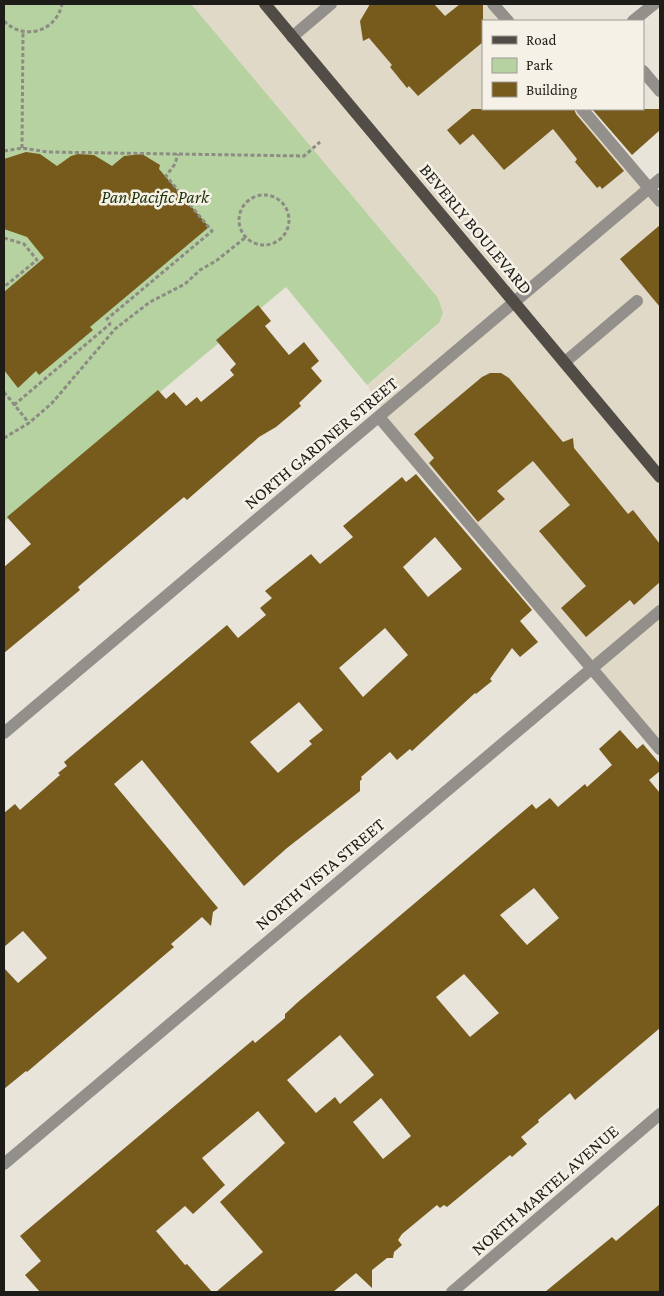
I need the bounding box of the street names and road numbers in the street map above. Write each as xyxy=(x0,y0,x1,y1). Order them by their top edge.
street label: BEVERLY BOULEVARD xyxy=(416,160,536,298)
street label: NORTH GARDNER STREET xyxy=(240,373,402,513)
street label: NORTH VISTA STREET xyxy=(251,814,389,934)
street label: NORTH MARTEL AVENUE xyxy=(467,1121,623,1259)

